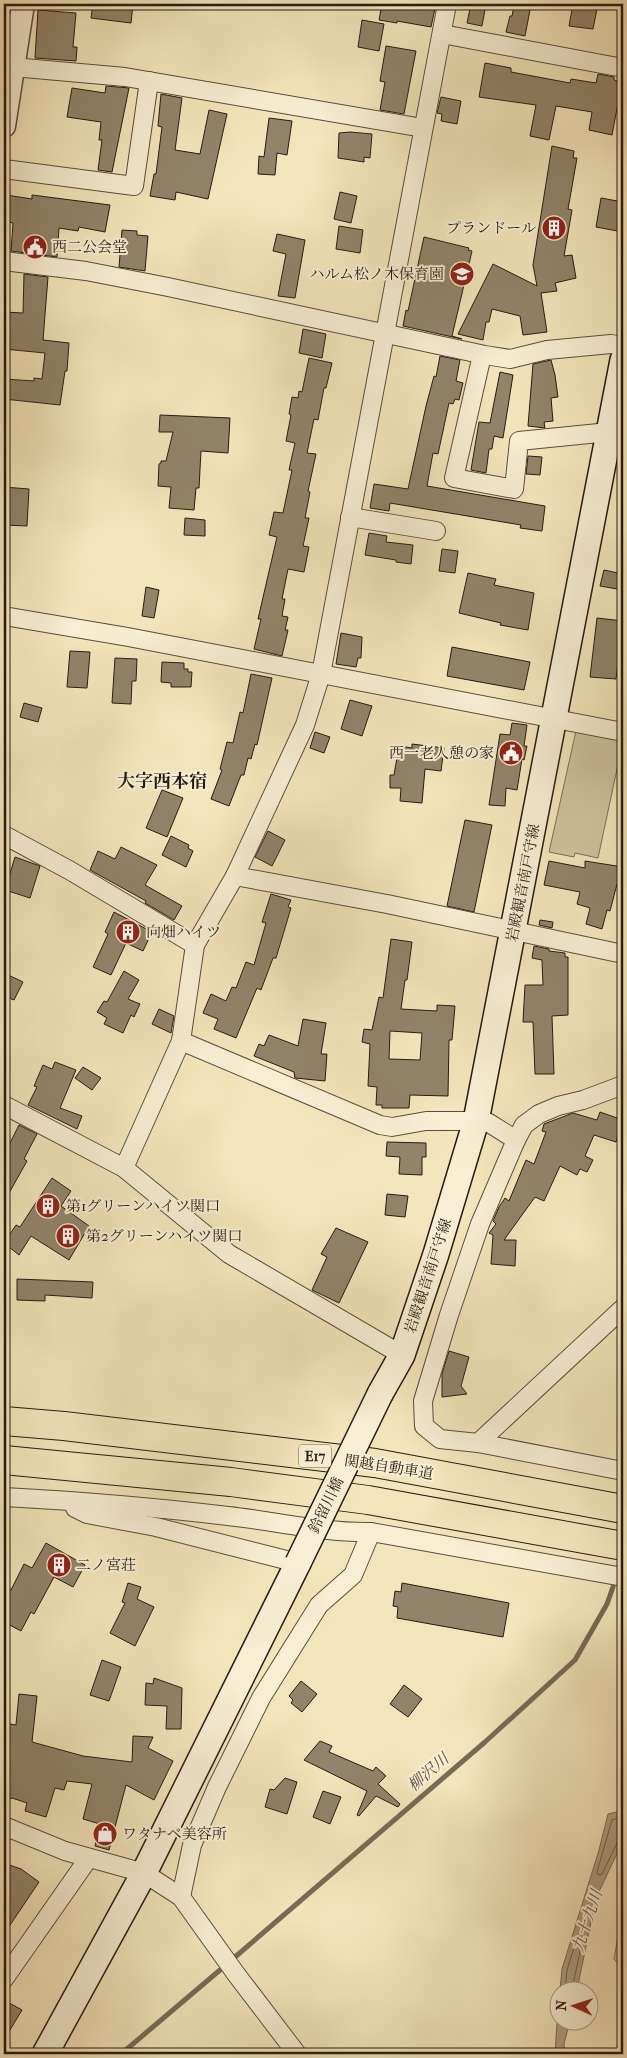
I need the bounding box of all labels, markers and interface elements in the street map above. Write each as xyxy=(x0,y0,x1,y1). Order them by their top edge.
building icon: プランドール xyxy=(541,215,567,241)
place label: プランドール xyxy=(446,219,536,237)
public building icon: 西二公会堂 xyxy=(22,234,48,260)
place label: 西二公会堂 xyxy=(52,238,127,256)
school or university icon: ハルム松ノ木保育園 xyxy=(449,261,475,287)
place label: ハルム松ノ木保育園 xyxy=(310,265,444,283)
public building icon: 西一老人憩の家 xyxy=(498,740,524,766)
place label: 西一老人憩の家 xyxy=(389,744,494,762)
district label: 大字西本宿 xyxy=(117,771,207,792)
street label: 岩殿観音南戸守線 xyxy=(503,822,543,944)
building icon: 向畑ハイツ xyxy=(115,919,141,945)
place label: 向畑ハイツ xyxy=(146,923,221,941)
building icon: 第1グリーンハイツ関口 xyxy=(35,1193,61,1219)
place label: 第1グリーンハイツ関口 xyxy=(66,1197,220,1215)
street label: 岩殿観音南戸守線 xyxy=(401,1216,455,1336)
building icon: 第2グリーンハイツ関口 xyxy=(55,1223,81,1249)
place label: 第2グリーンハイツ関口 xyxy=(86,1227,242,1245)
road number: E17 xyxy=(299,1444,331,1468)
street label: 関越自動車道 xyxy=(343,1451,435,1483)
street label: 鈴留川橋 xyxy=(305,1474,347,1536)
building icon: 二ノ宮荘 xyxy=(46,1552,72,1578)
place label: 二ノ宮荘 xyxy=(76,1556,136,1574)
water label: 柳沢川 xyxy=(404,1748,454,1795)
shop icon: ワタナベ美容所 xyxy=(92,1821,118,1847)
place label: ワタナベ美容所 xyxy=(122,1825,227,1843)
water label: 九十九川 xyxy=(568,1886,607,1954)
north arrow xyxy=(550,1980,600,2030)
text: N xyxy=(553,1999,570,2011)

